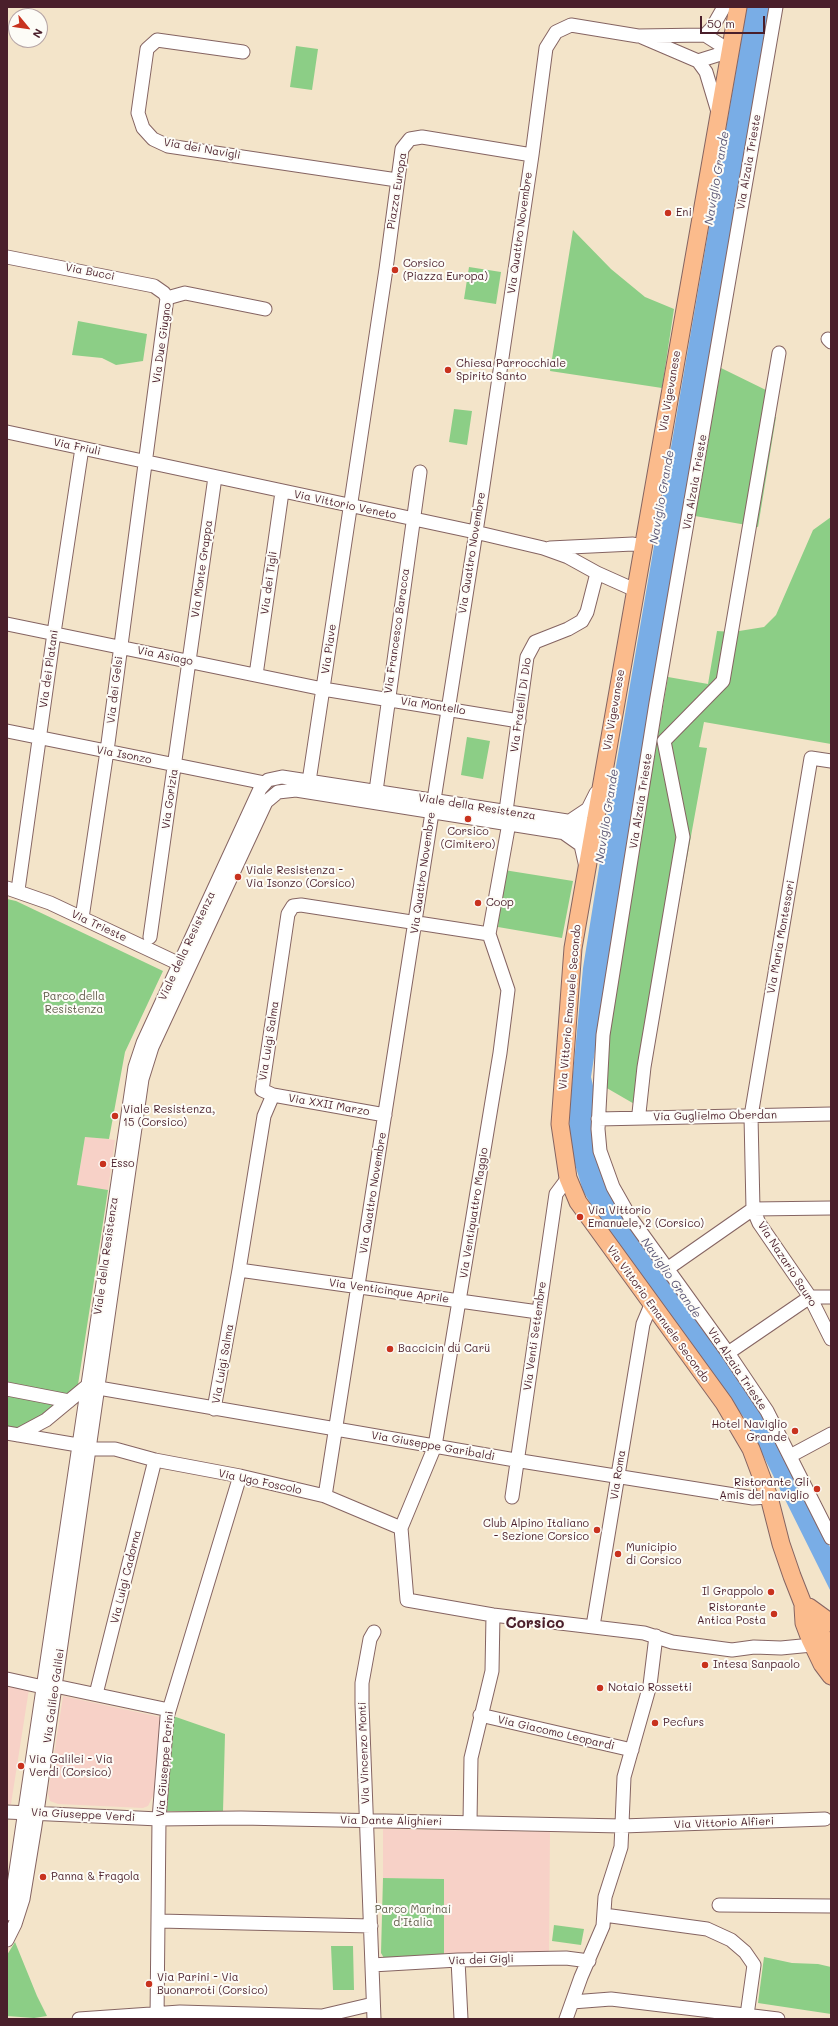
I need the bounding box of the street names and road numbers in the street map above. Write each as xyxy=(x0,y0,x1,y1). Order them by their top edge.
street label: Via Alzaia Trieste xyxy=(734,113,764,211)
street label: Via dei Navigli xyxy=(162,136,242,162)
street label: Piazza Europa xyxy=(384,152,410,230)
street label: Via Quattro Novembre xyxy=(505,171,535,295)
street label: Via Bucci xyxy=(64,261,116,283)
street label: Via Due Giugno xyxy=(150,302,174,384)
street label: Via Vigevanese xyxy=(656,349,684,433)
street label: Via Alzaia Trieste xyxy=(680,433,710,531)
street label: Via Friuli xyxy=(52,436,102,458)
street label: Via Vittorio Veneto xyxy=(293,488,397,522)
street label: Via Quattro Novembre xyxy=(456,491,488,615)
street label: Via Monte Grappa xyxy=(189,519,215,619)
street label: Via dei Tigli xyxy=(258,551,280,615)
street label: Via Francesco Baracca xyxy=(382,567,412,695)
street label: Via Piave xyxy=(319,623,339,675)
street label: Via dei Platani xyxy=(37,629,61,709)
street label: Via Asiago xyxy=(136,644,194,668)
street label: Via dei Gelsi xyxy=(104,655,126,725)
street label: Via Fratelli Di Dio xyxy=(508,657,534,753)
street label: Via Vigevanese xyxy=(600,668,628,752)
street label: Via Montello xyxy=(399,694,467,718)
street label: Via Isonzo xyxy=(95,743,153,767)
street label: Via Alzaia Trieste xyxy=(627,752,655,850)
street label: Via Gorizia xyxy=(159,768,181,830)
street label: Viale della Resistenza xyxy=(417,791,537,823)
street label: Via Quattro Novembre xyxy=(408,811,438,935)
street label: Via Maria Montessori xyxy=(765,879,797,995)
street label: Viale della Resistenza xyxy=(156,889,218,1003)
street label: Via Trieste xyxy=(69,907,129,945)
street label: Via Vittorio Emanuele Secondo xyxy=(556,924,584,1090)
street label: Via Luigi Salma xyxy=(256,1000,282,1082)
street label: Via XXII Marzo xyxy=(287,1091,371,1119)
street label: Via Guglielmo Oberdan xyxy=(653,1108,777,1124)
street label: Via Quattro Novembre xyxy=(357,1131,389,1255)
street label: Via Ventiquattro Maggio xyxy=(457,1147,491,1279)
street label: Viale della Resistenza xyxy=(91,1196,121,1316)
street label: Via Nazario Sauro xyxy=(755,1219,819,1309)
street label: Via Vittorio Emanuele Secondo xyxy=(604,1243,712,1385)
street label: Via Venticinque Aprile xyxy=(328,1276,450,1306)
street label: Via Venti Settembre xyxy=(521,1281,549,1391)
street label: Via Luigi Salma xyxy=(209,1323,237,1405)
street label: Via Alzaia Trieste xyxy=(704,1325,770,1413)
street label: Via Giuseppe Garibaldi xyxy=(370,1429,496,1463)
street label: Via Roma xyxy=(608,1449,628,1501)
street label: Via Ugo Foscolo xyxy=(217,1467,303,1497)
street label: Via Luigi Cadorna xyxy=(108,1529,144,1625)
street label: Via Galileo Galilei xyxy=(41,1648,67,1744)
street label: Via Vincenzo Monti xyxy=(356,1702,372,1804)
street label: Via Giuseppe Parini xyxy=(154,1710,176,1818)
street label: Via Giacomo Leopardi xyxy=(496,1713,616,1753)
street label: Via Giuseppe Verdi xyxy=(31,1806,135,1824)
street label: Via Dante Alighieri xyxy=(340,1814,442,1828)
street label: Via Vittorio Alfieri xyxy=(674,1815,774,1831)
street label: Via dei Gigli xyxy=(448,1952,514,1968)

